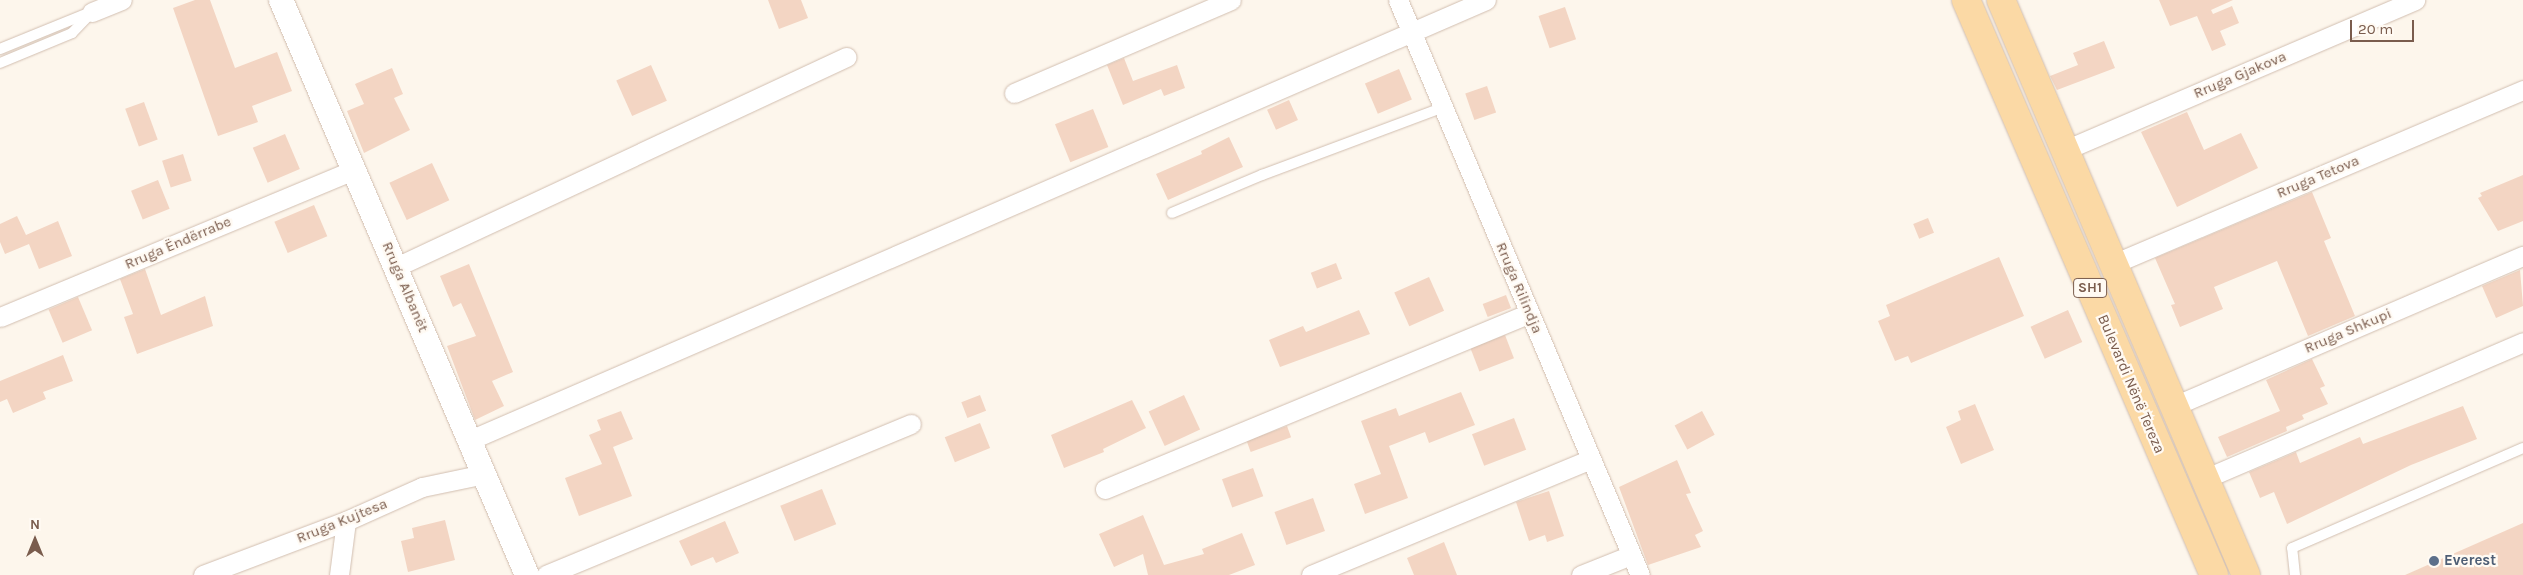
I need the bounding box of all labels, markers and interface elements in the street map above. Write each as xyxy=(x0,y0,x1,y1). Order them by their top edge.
scale bar xyxy=(2353,10,2417,42)
text: 20 m xyxy=(2358,20,2393,38)
street label: Rruga Gjakova xyxy=(2191,47,2289,103)
street label: Rruga Tetova xyxy=(2274,152,2362,202)
street label: Rruga Ëndërrabe xyxy=(122,212,234,274)
street label: Rruga Albanët xyxy=(378,239,432,335)
street label: Rruga Rilindja xyxy=(1492,240,1546,336)
road number: SH1 xyxy=(2072,276,2108,300)
street label: Rruga Shkupi xyxy=(2302,305,2394,357)
street label: Bulevardi Nënë Tereza xyxy=(2094,312,2168,456)
street label: Rruga Kujtesa xyxy=(294,495,390,547)
north arrow xyxy=(10,515,60,565)
text: N xyxy=(30,516,40,533)
place label: Everest xyxy=(2444,552,2496,570)
marker: Everest xyxy=(2428,555,2440,567)

